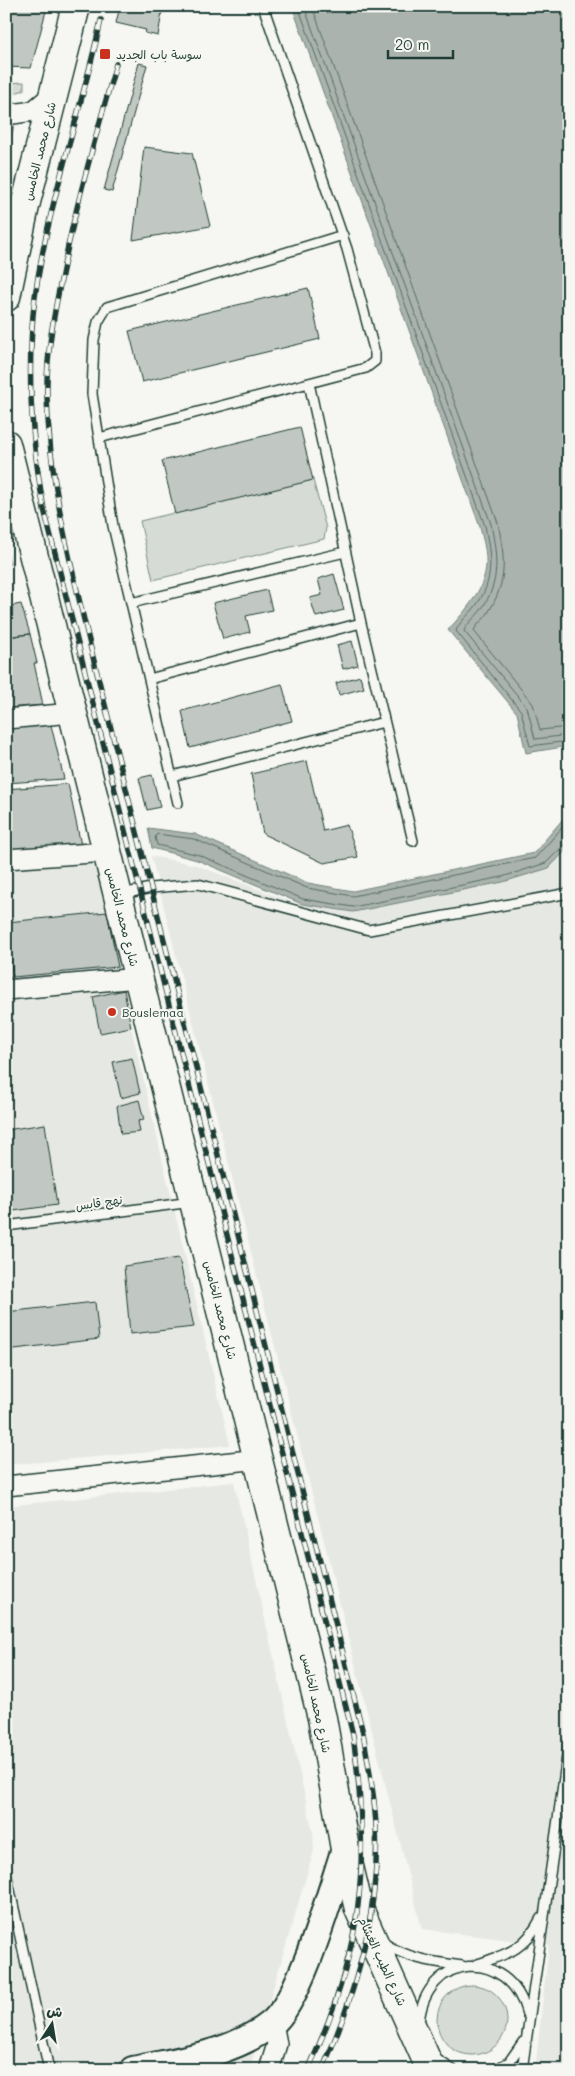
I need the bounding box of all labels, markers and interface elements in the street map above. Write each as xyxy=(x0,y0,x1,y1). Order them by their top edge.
scale bar xyxy=(388,28,452,60)
text: 20 m xyxy=(395,34,429,54)
place label: سوسة باب الجديد xyxy=(116,46,202,63)
marker: سوسة باب الجديد xyxy=(98,47,112,61)
street label: شارع محمد الخامس xyxy=(19,100,61,203)
street label: شارع محمد الخامس xyxy=(101,866,143,969)
place label: Bouslemaa xyxy=(122,1004,184,1020)
marker: Bouslemaa xyxy=(106,1006,118,1018)
street label: نهج قابس xyxy=(75,1191,124,1215)
street label: شارع محمد الخامس xyxy=(199,1259,241,1362)
street label: شارع محمد الخامس xyxy=(297,1652,335,1755)
street label: شارع الطيب الغشام xyxy=(353,1914,411,2009)
north arrow xyxy=(28,1998,78,2048)
text: ش xyxy=(45,2000,64,2022)

